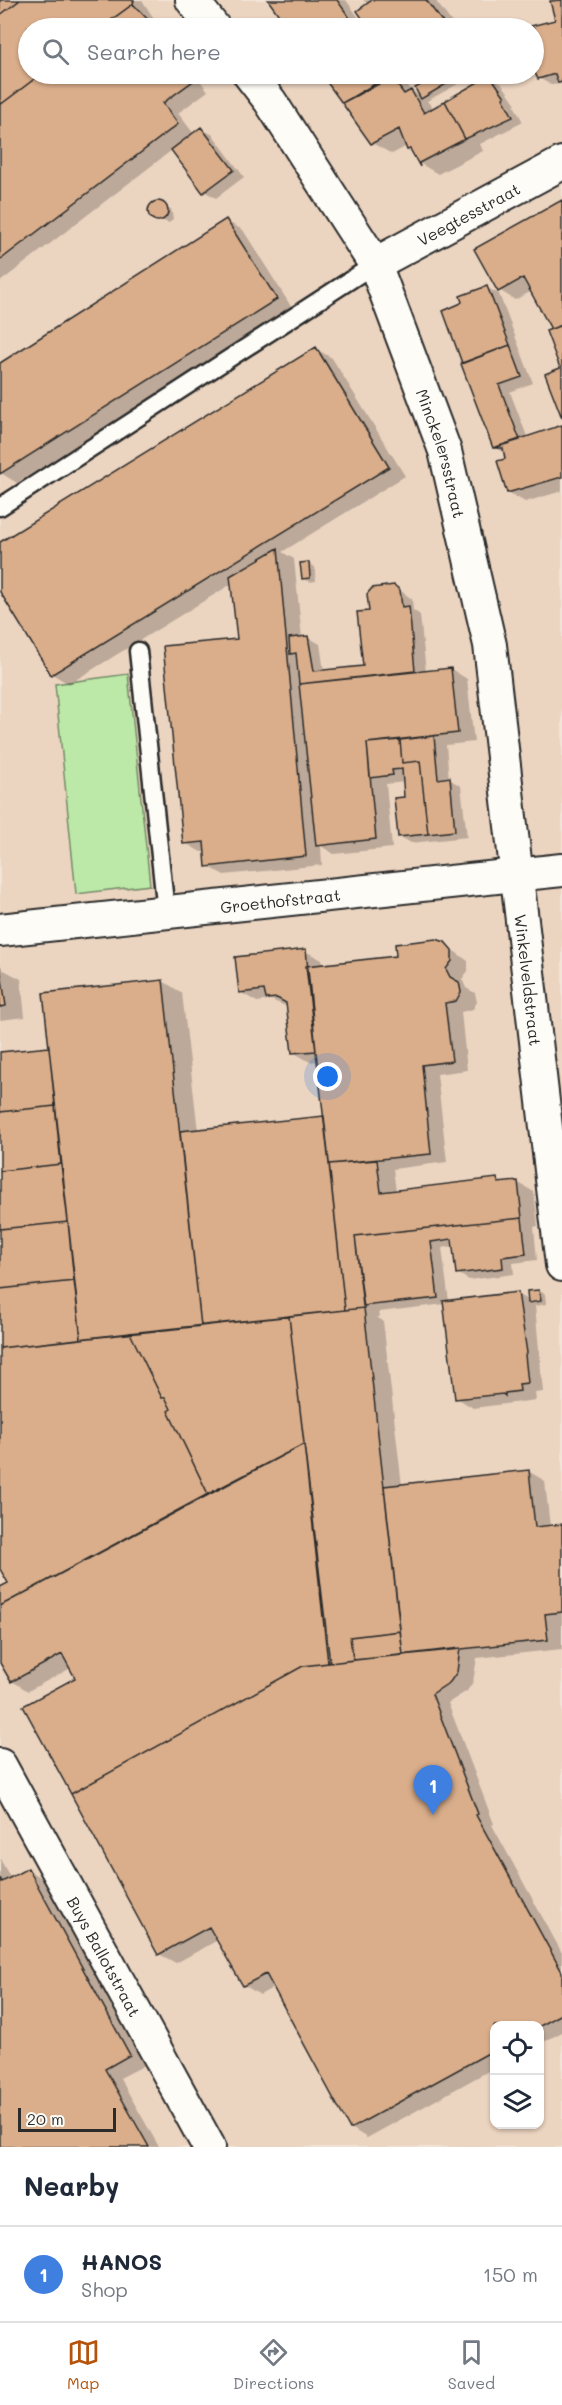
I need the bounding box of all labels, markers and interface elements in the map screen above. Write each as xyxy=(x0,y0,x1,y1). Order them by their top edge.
search box xyxy=(18,18,544,84)
icon: search xyxy=(39,35,72,68)
text: Search here xyxy=(87,37,221,66)
street label: Veegtesstraat xyxy=(413,177,523,250)
street label: Minckelersstraat xyxy=(412,386,471,520)
street label: Groethofstraat xyxy=(219,883,342,917)
street label: Winkelveldstraat xyxy=(511,913,547,1047)
your location xyxy=(313,1062,342,1091)
pin: 1 xyxy=(414,1766,452,1815)
street label: Buys Ballotstraat xyxy=(63,1892,146,2020)
map controls xyxy=(490,2021,544,2129)
button: locate xyxy=(490,2021,544,2075)
button: layers xyxy=(490,2075,544,2129)
scale bar xyxy=(18,2105,116,2132)
text: 20 m xyxy=(27,2108,64,2129)
text: Nearby xyxy=(24,2169,119,2203)
text: HANOS xyxy=(81,2247,162,2276)
text: 1 xyxy=(39,2261,48,2287)
text: 150 m xyxy=(483,2261,538,2287)
text: Shop xyxy=(81,2276,128,2302)
tab: Map xyxy=(67,2336,100,2393)
tab: Directions xyxy=(233,2336,314,2393)
tab: Saved xyxy=(448,2336,495,2393)

